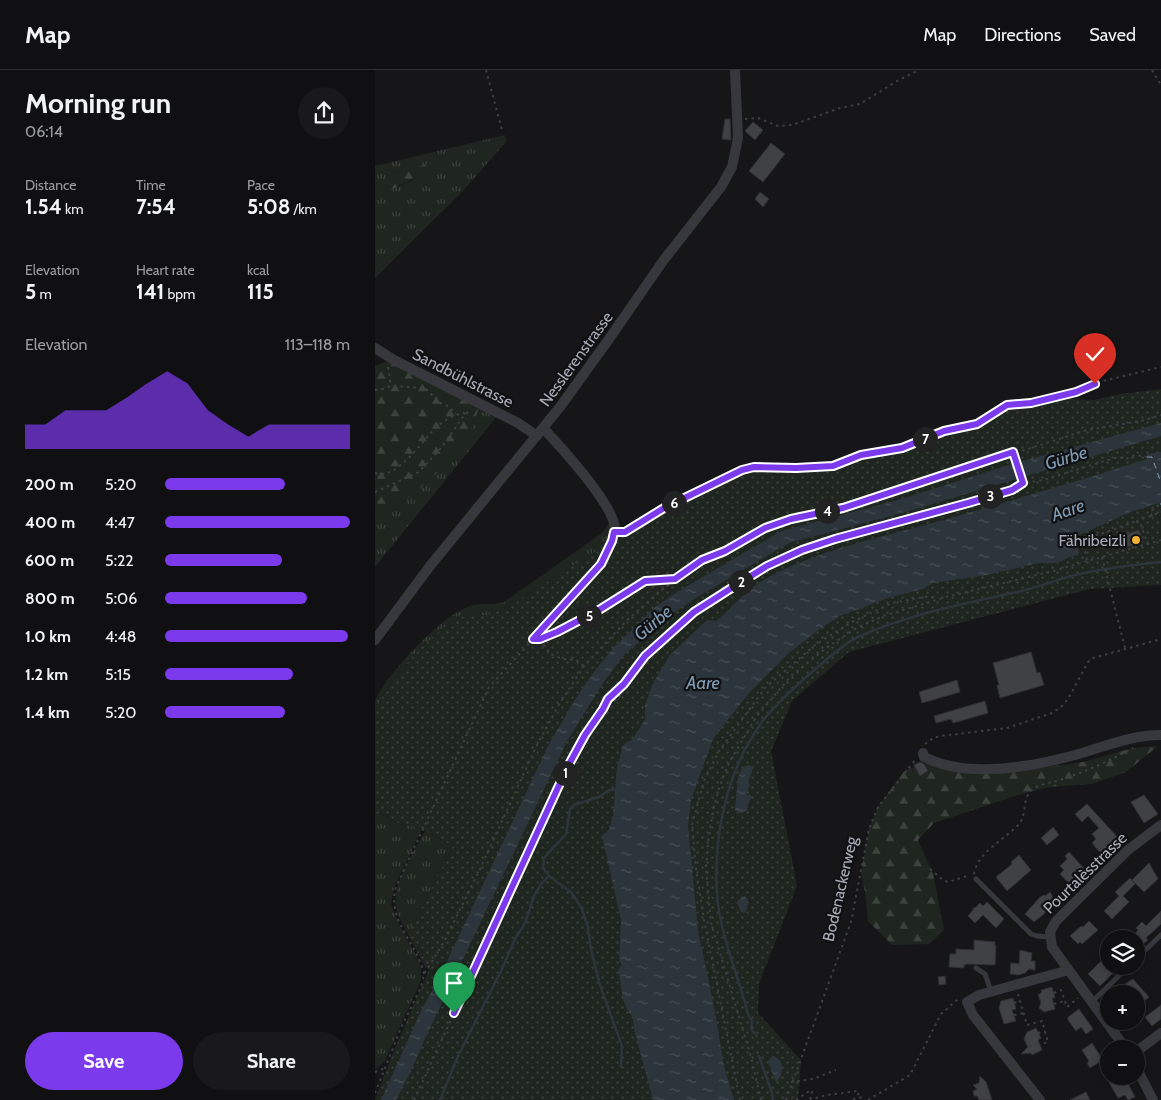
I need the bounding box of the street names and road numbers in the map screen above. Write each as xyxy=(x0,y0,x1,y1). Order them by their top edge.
street label: Nesslerenstrasse xyxy=(535,308,617,410)
street label: Sandbühlstrasse xyxy=(409,344,517,412)
street label: Pourtalèsstrasse xyxy=(1039,828,1131,918)
street label: Bodenackerweg xyxy=(819,834,862,943)

